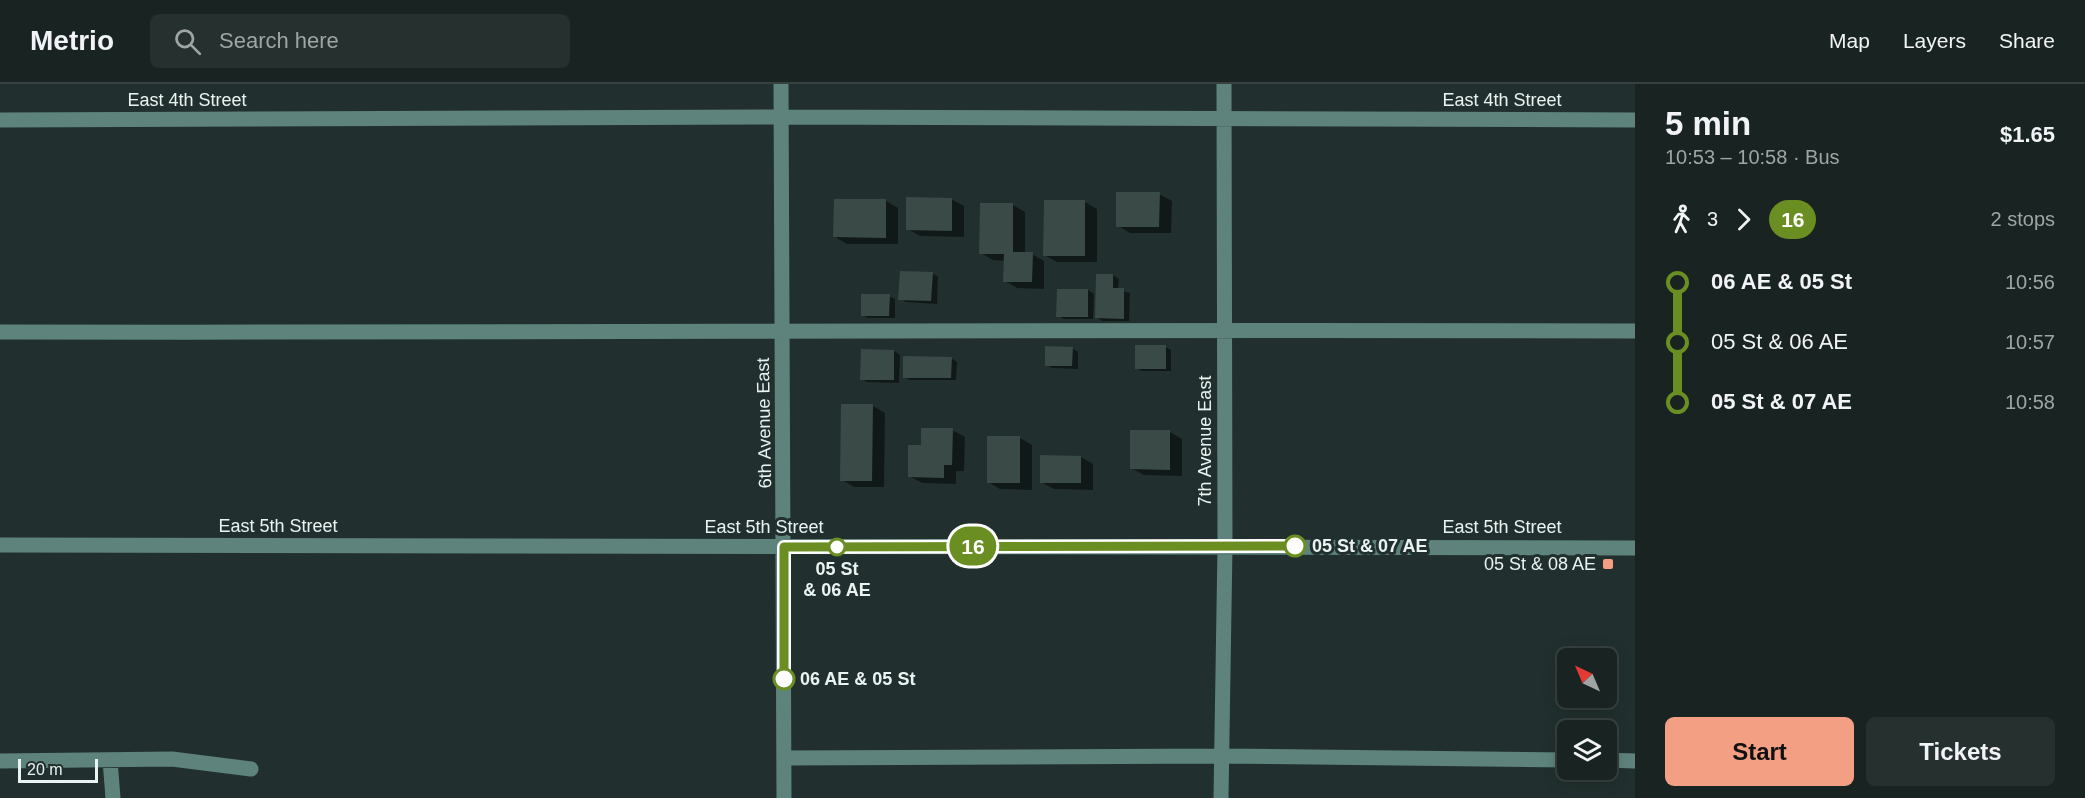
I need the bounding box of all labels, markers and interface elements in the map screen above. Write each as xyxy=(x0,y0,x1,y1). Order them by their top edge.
search box xyxy=(150,14,570,68)
text: Metrio xyxy=(30,25,114,56)
icon: search xyxy=(171,25,204,58)
text: Search here xyxy=(219,28,339,53)
text: Map xyxy=(1829,29,1870,52)
text: Layers xyxy=(1903,29,1966,52)
text: Share xyxy=(1999,29,2055,52)
street label: East 4th Street xyxy=(127,90,247,110)
street label: East 4th Street xyxy=(1442,90,1562,110)
text: 5 min xyxy=(1665,105,1751,142)
text: $1.65 xyxy=(2000,122,2055,147)
text: 10:53 – 10:58 · Bus xyxy=(1665,146,1840,168)
icon: walk xyxy=(1665,203,1698,236)
icon: forward xyxy=(1727,203,1760,236)
text: 3 xyxy=(1707,208,1718,230)
text: 16 xyxy=(1781,208,1804,231)
text: 2 stops xyxy=(1991,208,2055,230)
text: 06 AE & 05 St xyxy=(1711,269,1852,294)
text: 10:56 xyxy=(2005,271,2055,293)
text: 05 St & 06 AE xyxy=(1711,329,1848,354)
text: 10:57 xyxy=(2005,331,2055,353)
street label: 6th Avenue East xyxy=(753,357,775,489)
street label: 7th Avenue East xyxy=(1195,376,1215,506)
text: 05 St & 07 AE xyxy=(1711,389,1852,414)
text: 10:58 xyxy=(2005,391,2055,413)
street label: East 5th Street xyxy=(218,516,338,536)
street label: East 5th Street xyxy=(704,517,824,537)
street label: East 5th Street xyxy=(1442,517,1562,537)
line badge: 16 xyxy=(946,526,1000,566)
text: 16 xyxy=(961,535,985,558)
marker: 05 St & 07 AE xyxy=(1284,535,1306,557)
place label: 05 St & 07 AE xyxy=(1312,536,1427,556)
marker: 05 St & 06 AE xyxy=(828,538,846,556)
place label: 05 St & 08 AE xyxy=(1484,554,1596,574)
marker: 05 St & 08 AE xyxy=(1601,557,1615,571)
place label: 05 St & 06 AE xyxy=(803,559,871,600)
north arrow xyxy=(1557,648,1617,708)
map controls xyxy=(1557,648,1617,780)
marker: 06 AE & 05 St xyxy=(773,668,795,690)
place label: 06 AE & 05 St xyxy=(800,669,915,689)
button: Start xyxy=(1665,717,1854,786)
button: Tickets xyxy=(1866,717,2055,786)
button: layers xyxy=(1557,720,1617,780)
scale bar xyxy=(18,756,98,784)
text: 20 m xyxy=(27,761,63,778)

